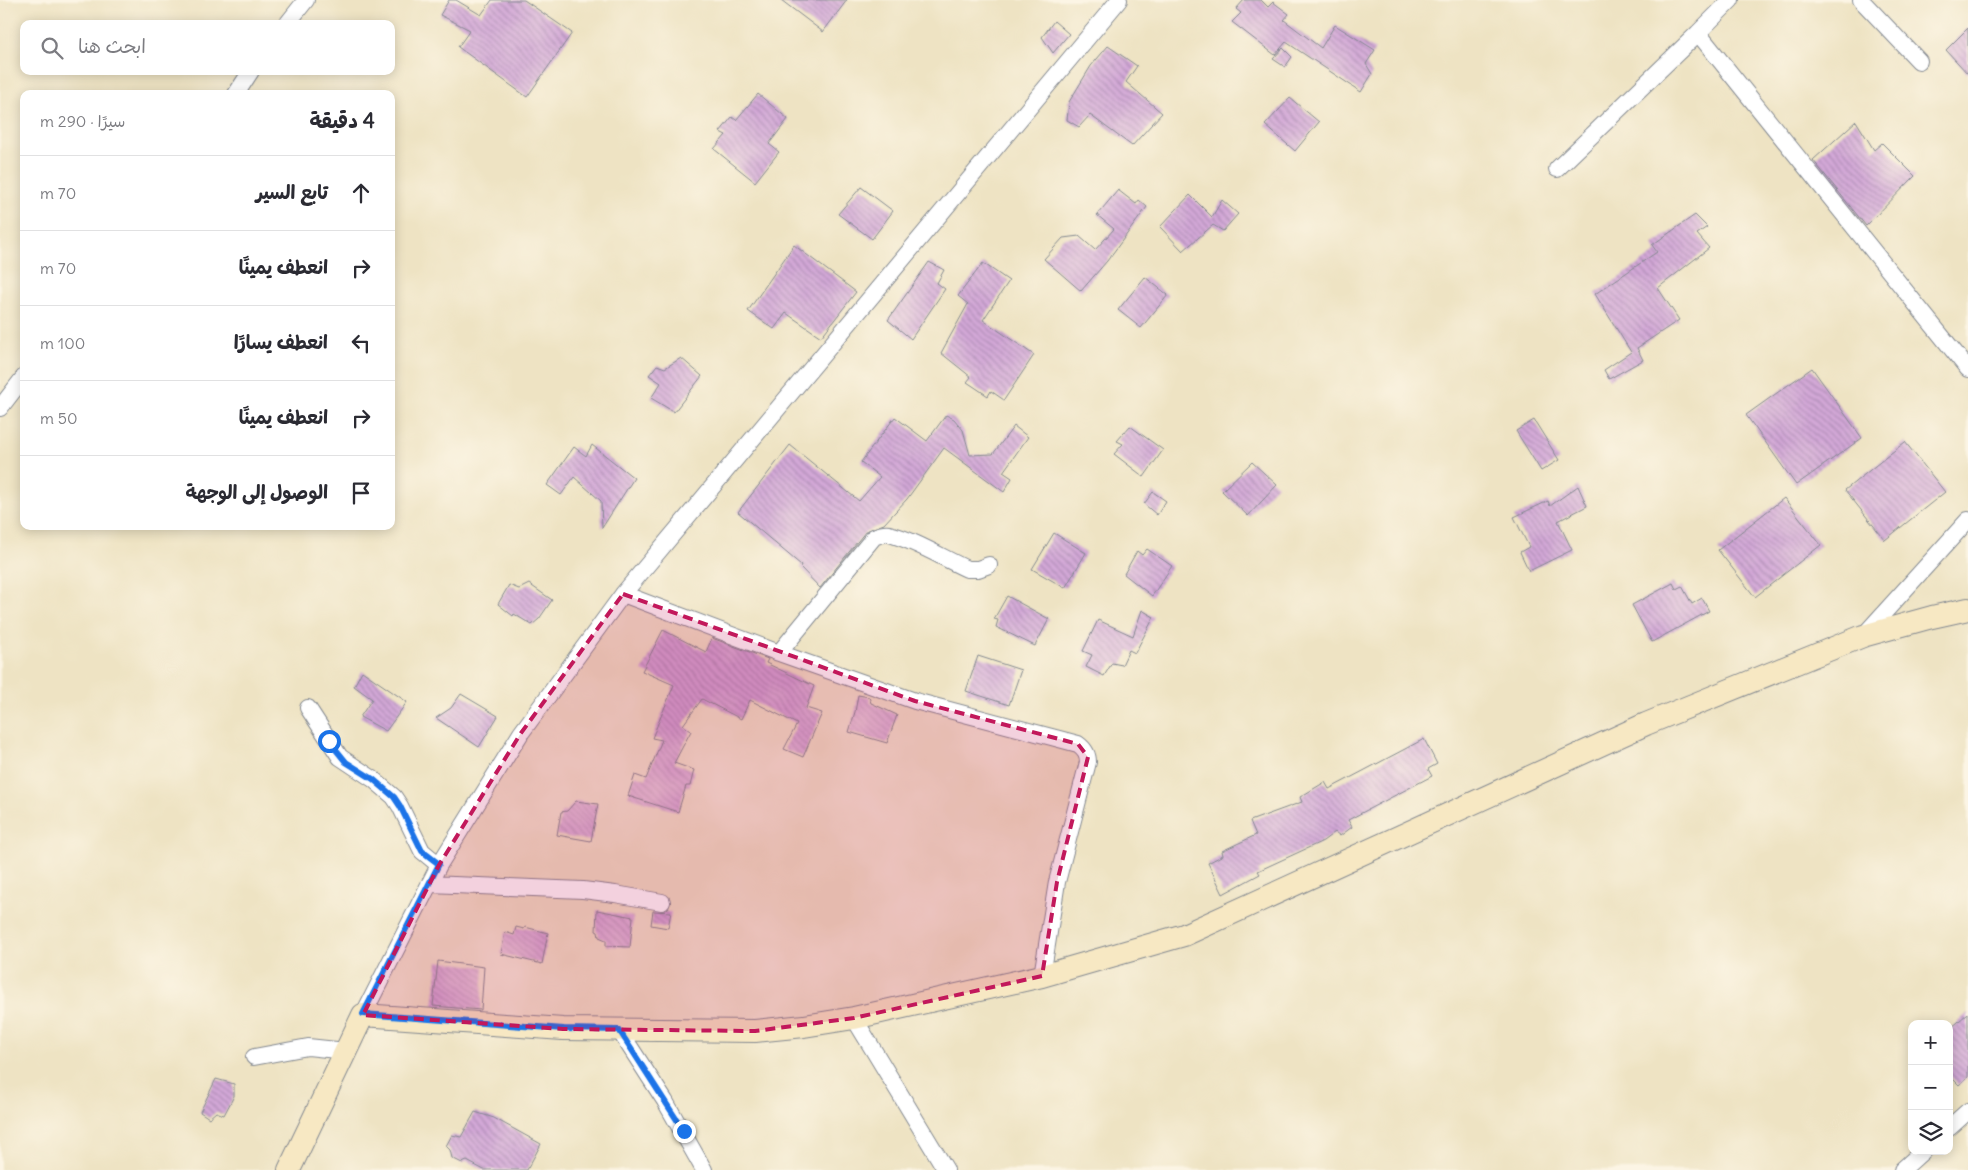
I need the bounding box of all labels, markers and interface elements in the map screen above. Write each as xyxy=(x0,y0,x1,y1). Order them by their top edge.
search box xyxy=(20,20,395,75)
icon: search xyxy=(38,34,66,62)
text: ابحث هنا xyxy=(78,34,146,58)
text: 4 دقيقة xyxy=(309,107,375,134)
text: سيرًا · 290 m xyxy=(40,111,125,131)
icon: ahead xyxy=(347,179,375,207)
text: تابع السير xyxy=(256,180,328,204)
text: 70 m xyxy=(40,183,76,203)
icon: right xyxy=(347,254,375,282)
text: انعطف يمينًا xyxy=(239,255,328,279)
text: 70 m xyxy=(40,258,76,278)
icon: left xyxy=(347,329,375,357)
text: انعطف يسارًا xyxy=(234,330,328,354)
text: 100 m xyxy=(40,333,85,353)
icon: right xyxy=(347,404,375,432)
text: انعطف يمينًا xyxy=(239,405,328,429)
text: 50 m xyxy=(40,408,78,428)
icon: arrive xyxy=(347,479,375,507)
text: الوصول إلى الوجهة xyxy=(185,480,328,504)
route start xyxy=(318,730,341,753)
map controls xyxy=(1908,1020,1953,1155)
button: + xyxy=(1908,1020,1953,1065)
button: − xyxy=(1908,1065,1953,1110)
button: layers xyxy=(1908,1110,1953,1155)
route end xyxy=(673,1120,696,1143)

